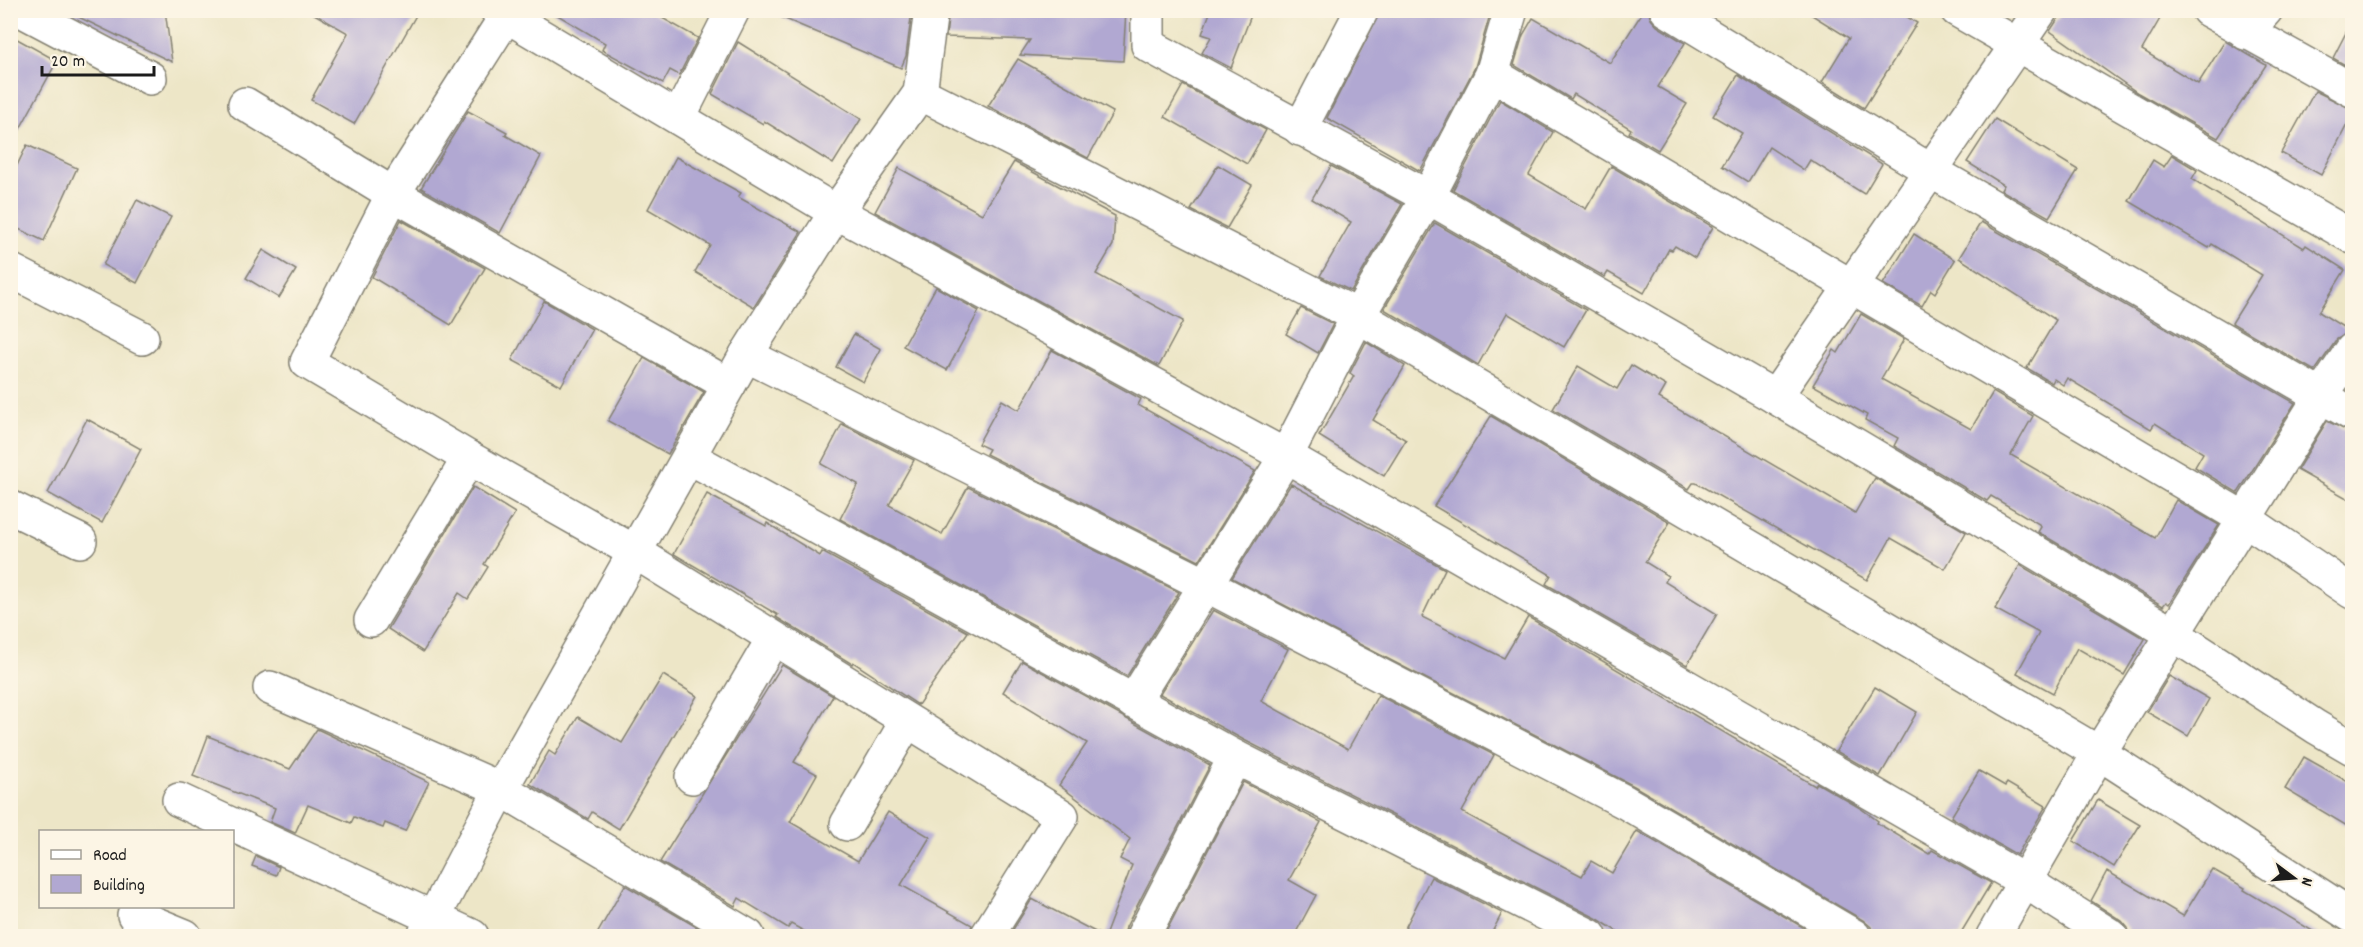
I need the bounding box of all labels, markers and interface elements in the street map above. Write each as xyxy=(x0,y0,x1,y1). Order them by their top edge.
scale bar xyxy=(42,39,154,77)
text: 20 m xyxy=(51,50,85,75)
legend xyxy=(39,830,234,908)
text: Road xyxy=(93,844,127,869)
north arrow xyxy=(2264,848,2324,908)
text: Building xyxy=(93,874,145,899)
text: N xyxy=(2294,874,2318,889)

